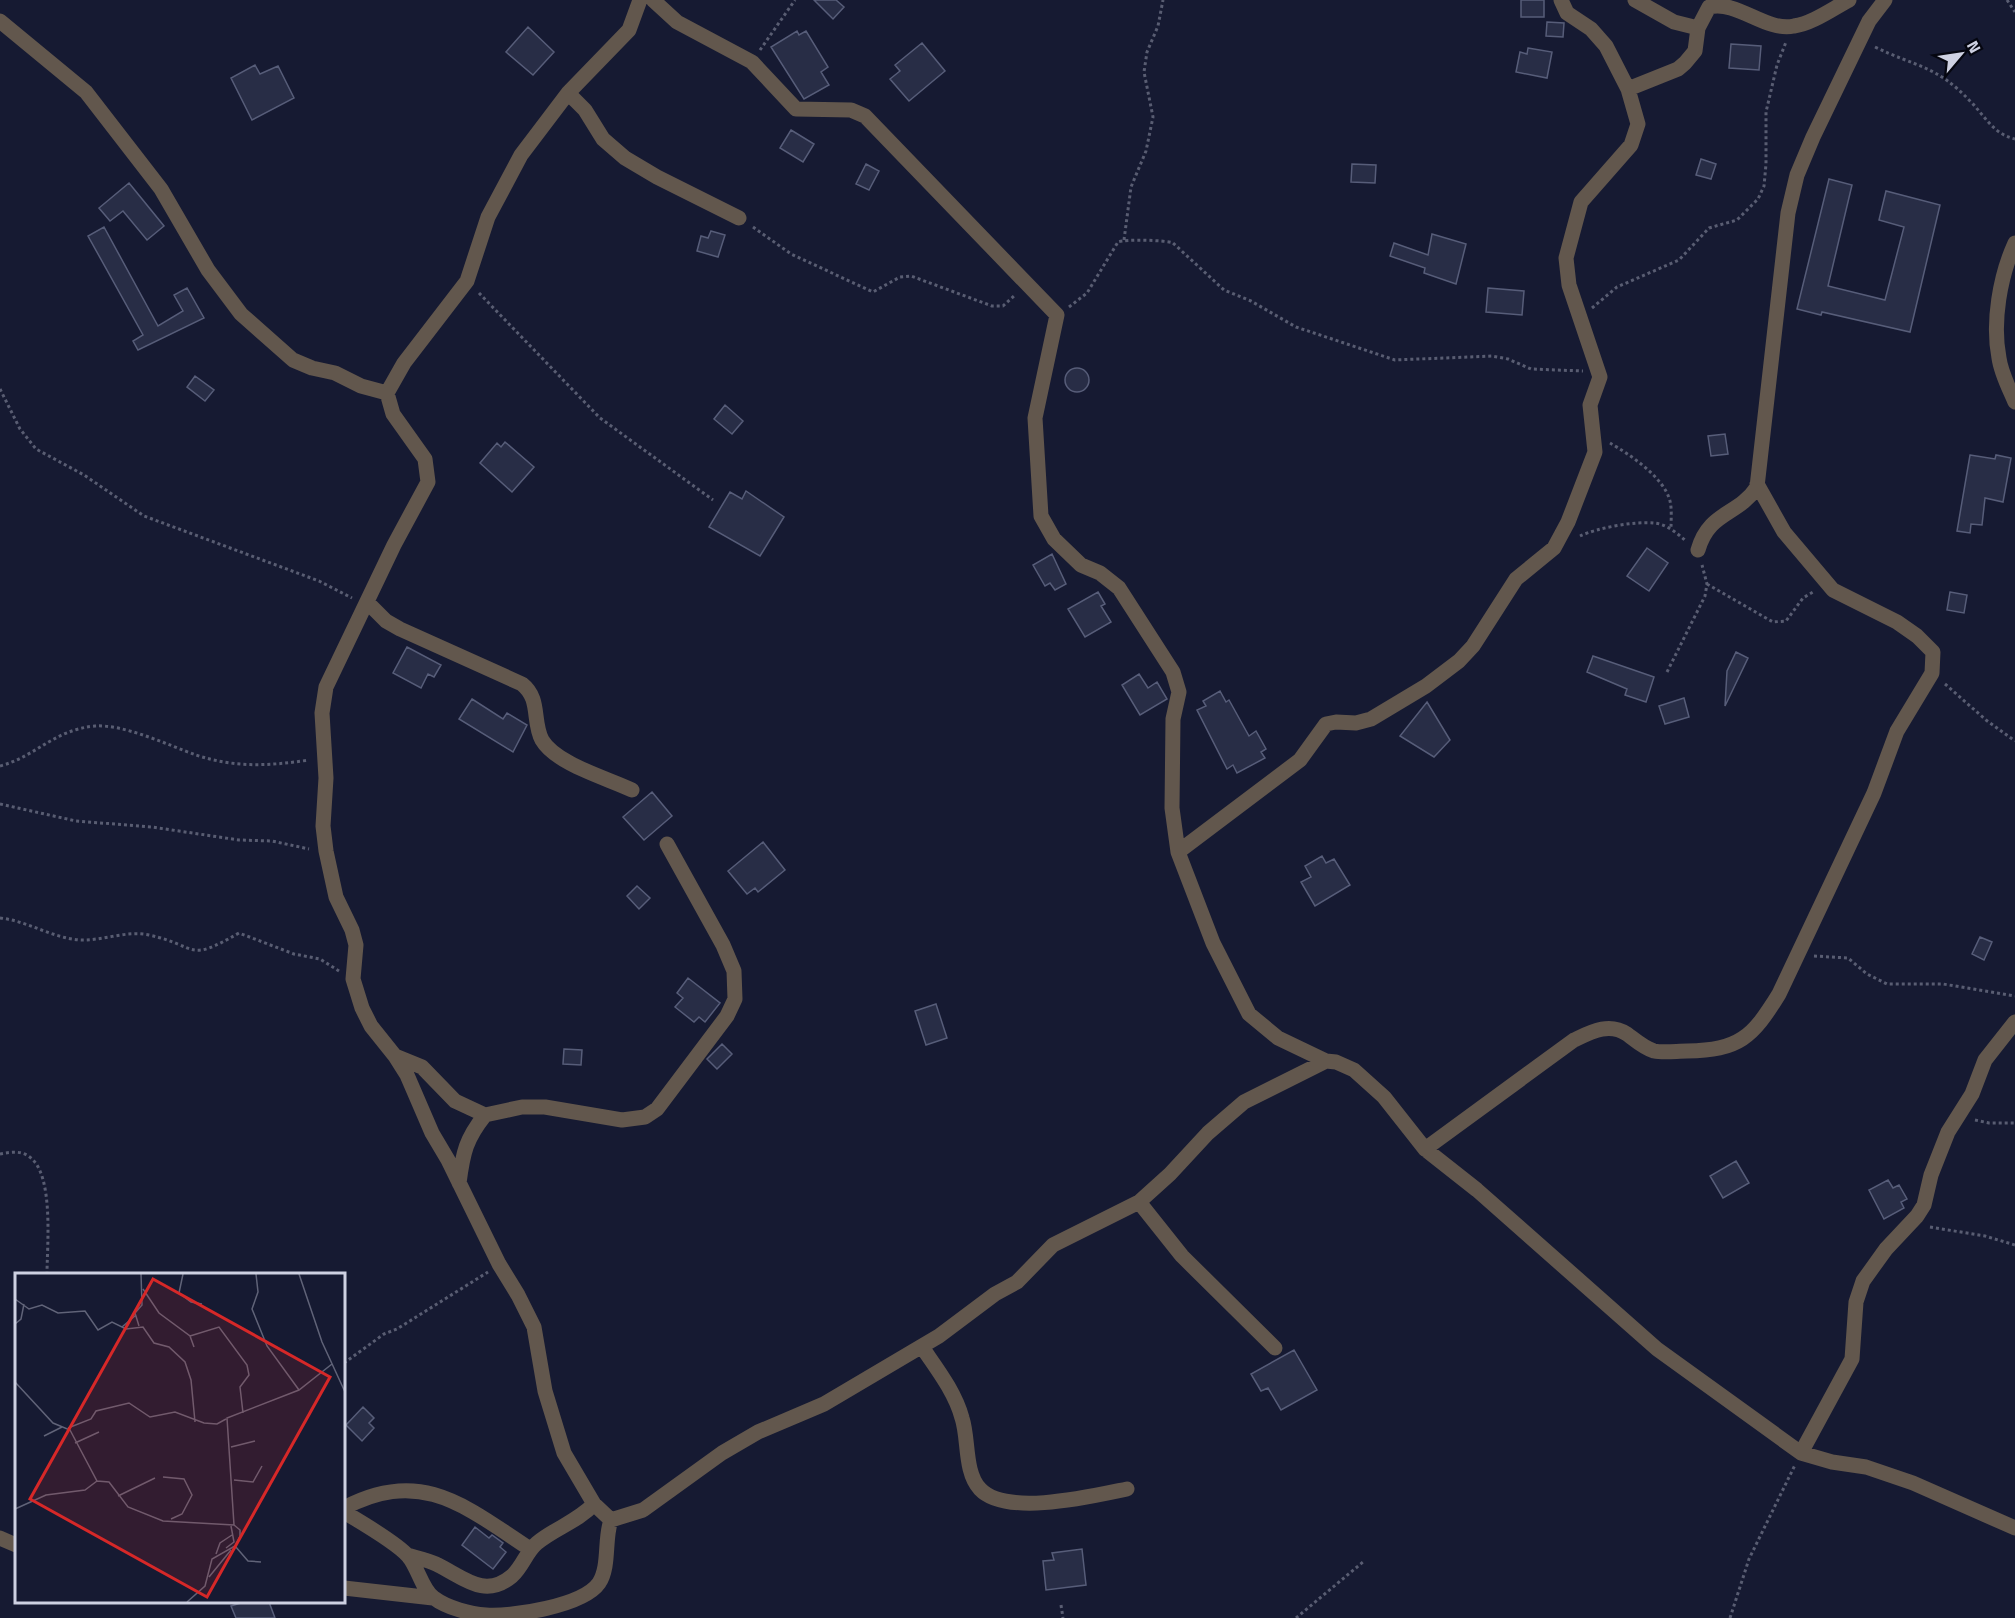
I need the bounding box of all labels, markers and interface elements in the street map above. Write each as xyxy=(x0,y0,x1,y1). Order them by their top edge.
north arrow xyxy=(1931,24,1991,84)
text: N xyxy=(1961,36,1987,57)
inset map xyxy=(15,1273,345,1603)

